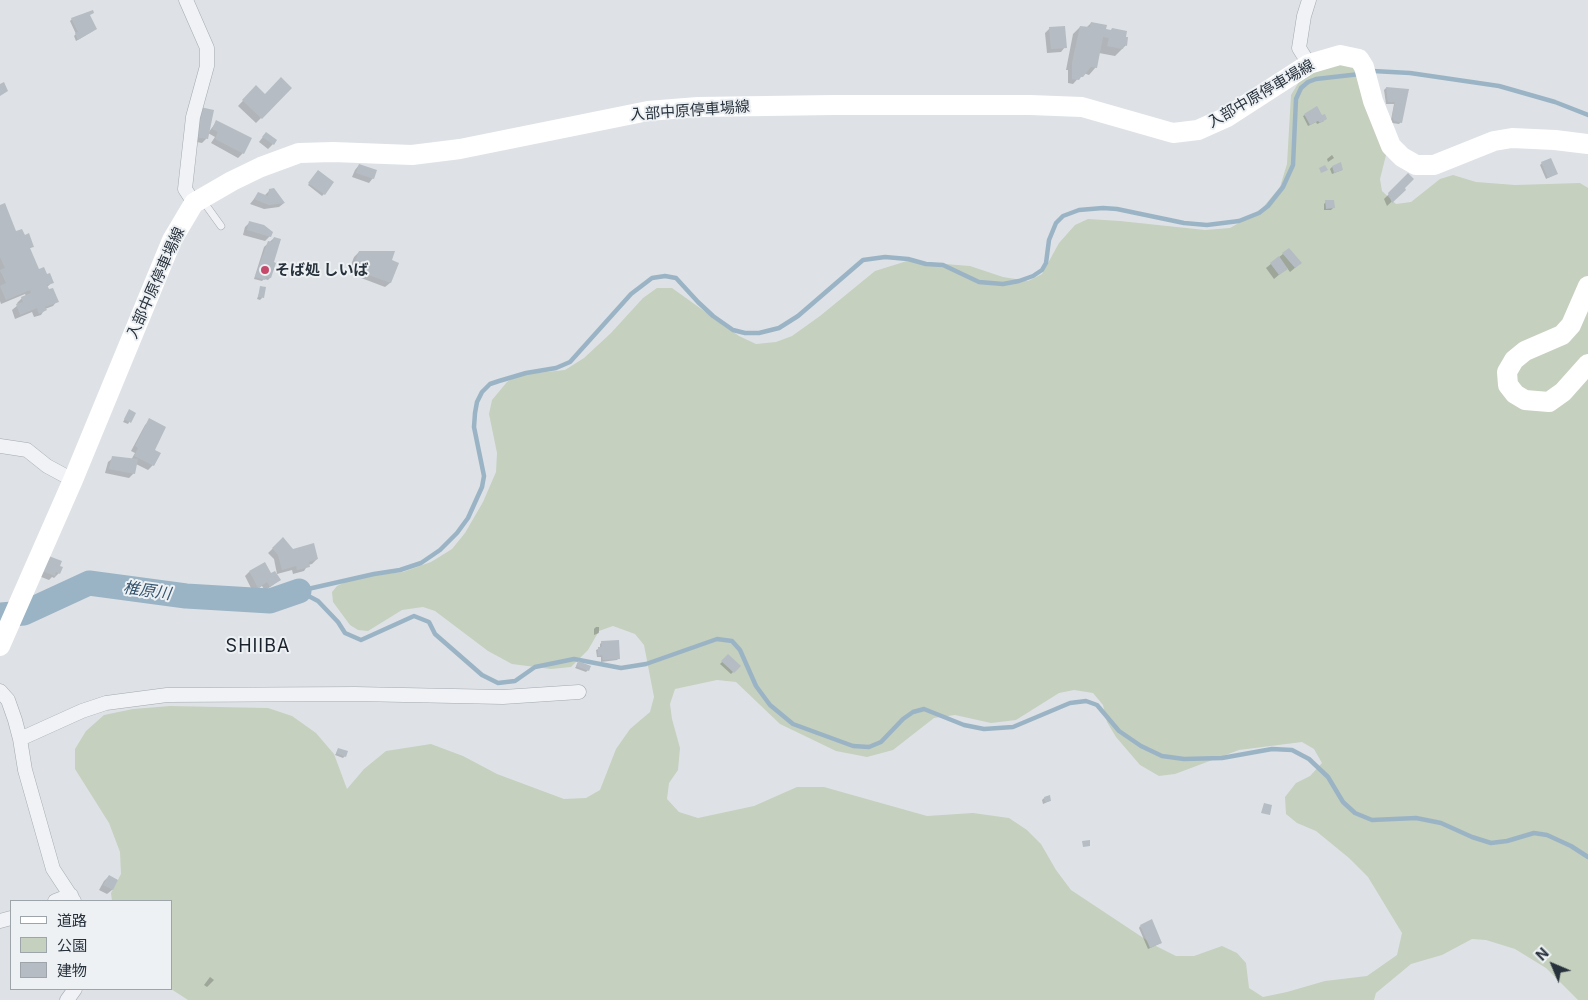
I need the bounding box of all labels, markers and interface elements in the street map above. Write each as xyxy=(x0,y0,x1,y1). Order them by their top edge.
street label: 入部中原停車場線 xyxy=(1205,56,1317,132)
street label: 入部中原停車場線 xyxy=(630,98,750,124)
street label: 入部中原停車場線 xyxy=(123,225,189,341)
place label: そば処 しいば xyxy=(275,261,369,279)
marker: そば処 しいば xyxy=(259,264,271,276)
water label: 椎原川 xyxy=(122,578,172,604)
district label: SHIIBA xyxy=(225,636,291,658)
legend xyxy=(10,900,172,990)
text: 道路 xyxy=(57,911,87,930)
text: 公園 xyxy=(57,936,87,955)
north arrow xyxy=(1528,940,1578,990)
text: N xyxy=(1532,944,1552,964)
text: 建物 xyxy=(57,961,87,980)

